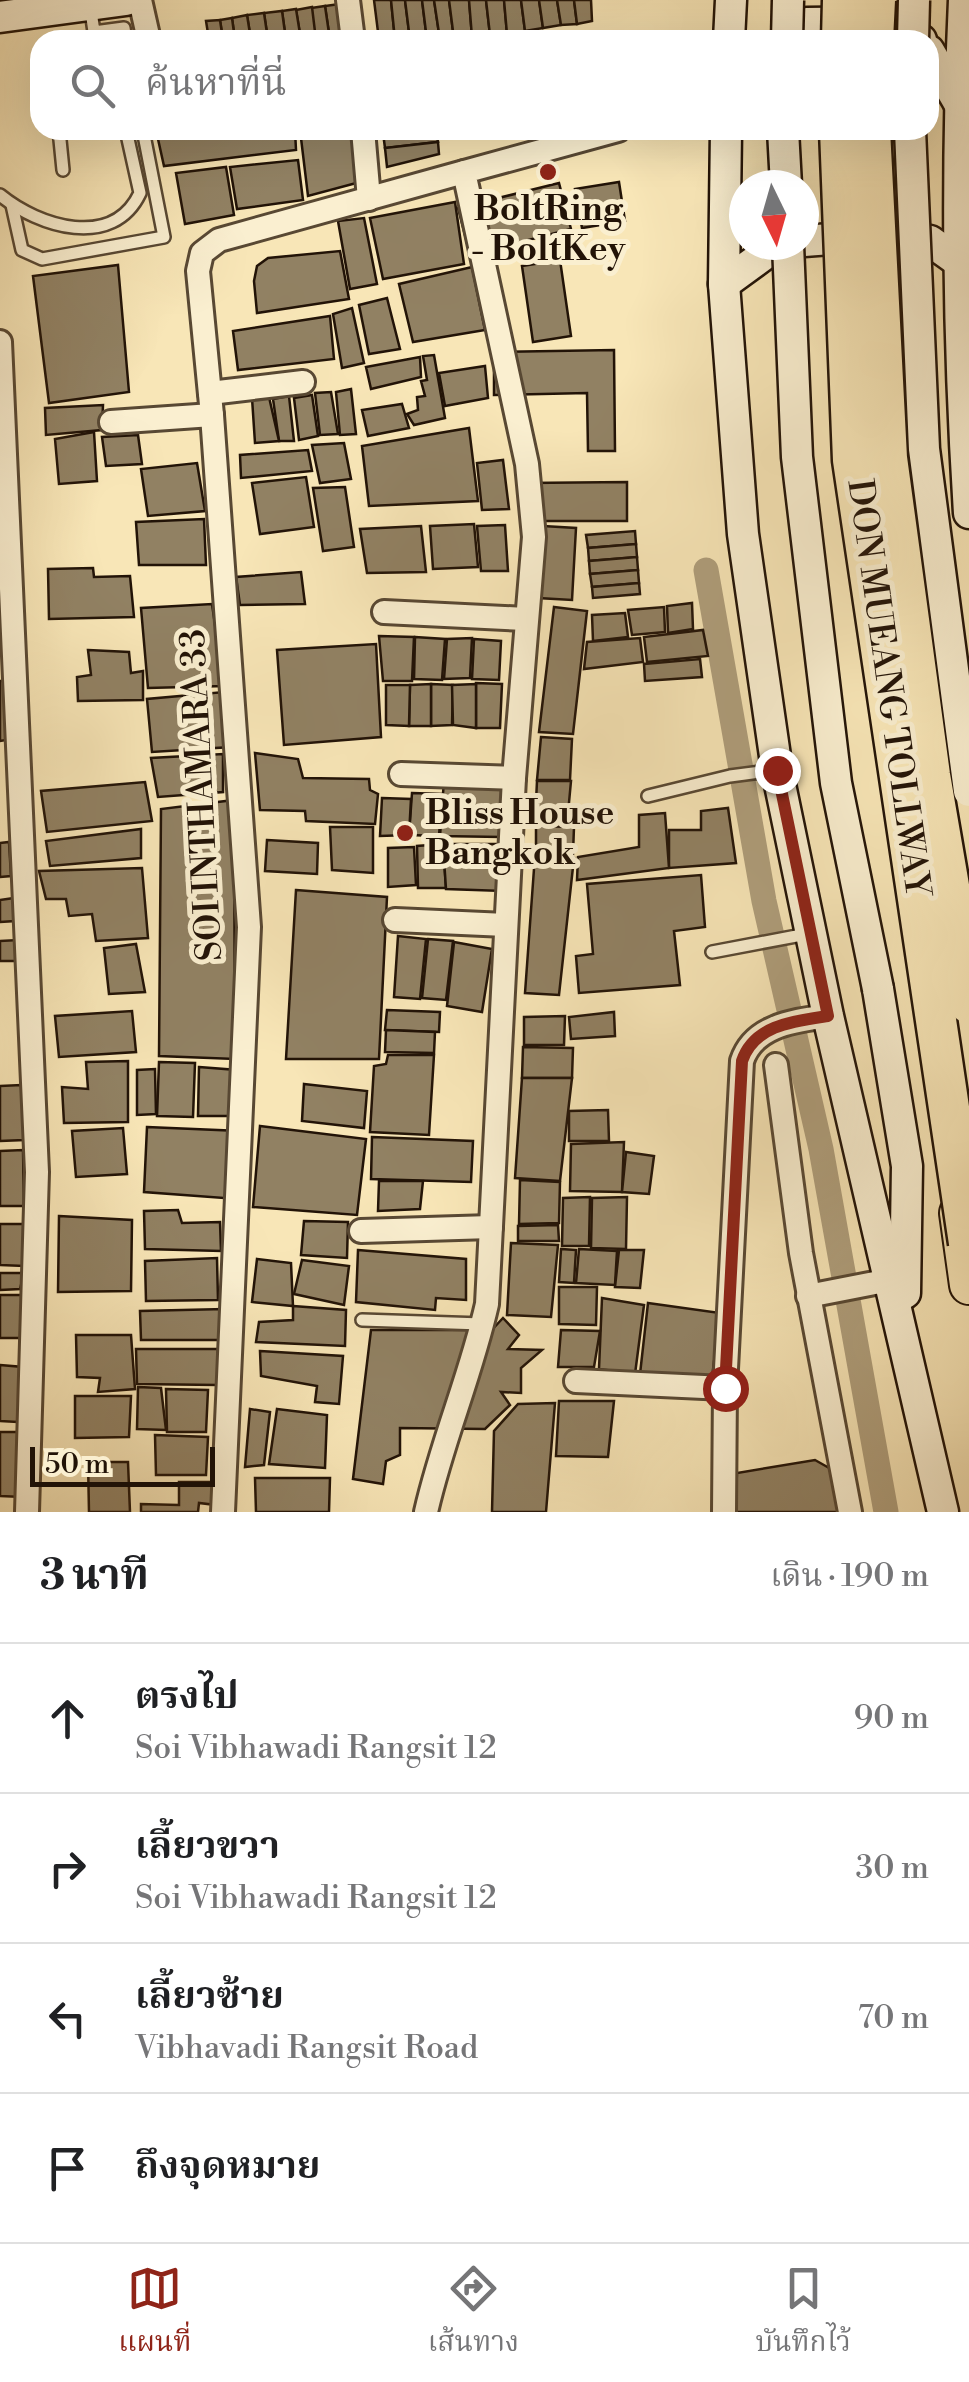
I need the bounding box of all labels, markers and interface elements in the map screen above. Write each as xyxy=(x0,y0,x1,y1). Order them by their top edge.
search box xyxy=(30,30,939,140)
icon: search xyxy=(65,58,120,113)
text: ค้นหาที่นี่ xyxy=(145,60,286,107)
marker: BoltRing - BoltKey xyxy=(537,161,559,183)
north arrow xyxy=(729,170,819,260)
place label: BoltRing - BoltKey xyxy=(471,188,626,271)
street label: DON MUEANG TOLLWAY xyxy=(837,477,939,901)
street label: SOI INTHAMARA 33 xyxy=(172,628,232,962)
route end xyxy=(755,748,801,794)
place label: Bliss House Bangkok xyxy=(425,792,614,875)
marker: Bliss House Bangkok xyxy=(394,822,416,844)
route start xyxy=(703,1366,749,1412)
scale bar xyxy=(30,1442,215,1486)
text: 50 m xyxy=(45,1447,109,1482)
text: 3 นาที xyxy=(40,1550,149,1603)
text: เดิน · 190 m xyxy=(770,1556,929,1596)
text: ตรงไป xyxy=(135,1673,239,1720)
icon: ahead xyxy=(40,1691,95,1746)
text: 90 m xyxy=(854,1698,929,1738)
text: Soi Vibhawadi Rangsit 12 xyxy=(135,1728,497,1768)
text: เลี้ยวขวา xyxy=(135,1823,280,1870)
icon: right xyxy=(40,1841,95,1896)
text: 30 m xyxy=(855,1848,929,1888)
text: Soi Vibhawadi Rangsit 12 xyxy=(135,1878,497,1918)
text: เลี้ยวซ้าย xyxy=(135,1973,284,2020)
icon: left xyxy=(40,1991,95,2046)
text: 70 m xyxy=(858,1998,929,2038)
text: Vibhavadi Rangsit Road xyxy=(135,2028,478,2068)
icon: arrive xyxy=(40,2141,95,2196)
text: ถึงจุดหมาย xyxy=(135,2143,320,2190)
tab: แผนที่ xyxy=(118,2261,192,2366)
tab: เส้นทาง xyxy=(428,2261,519,2366)
tab: บันทึกไว้ xyxy=(755,2261,851,2366)

